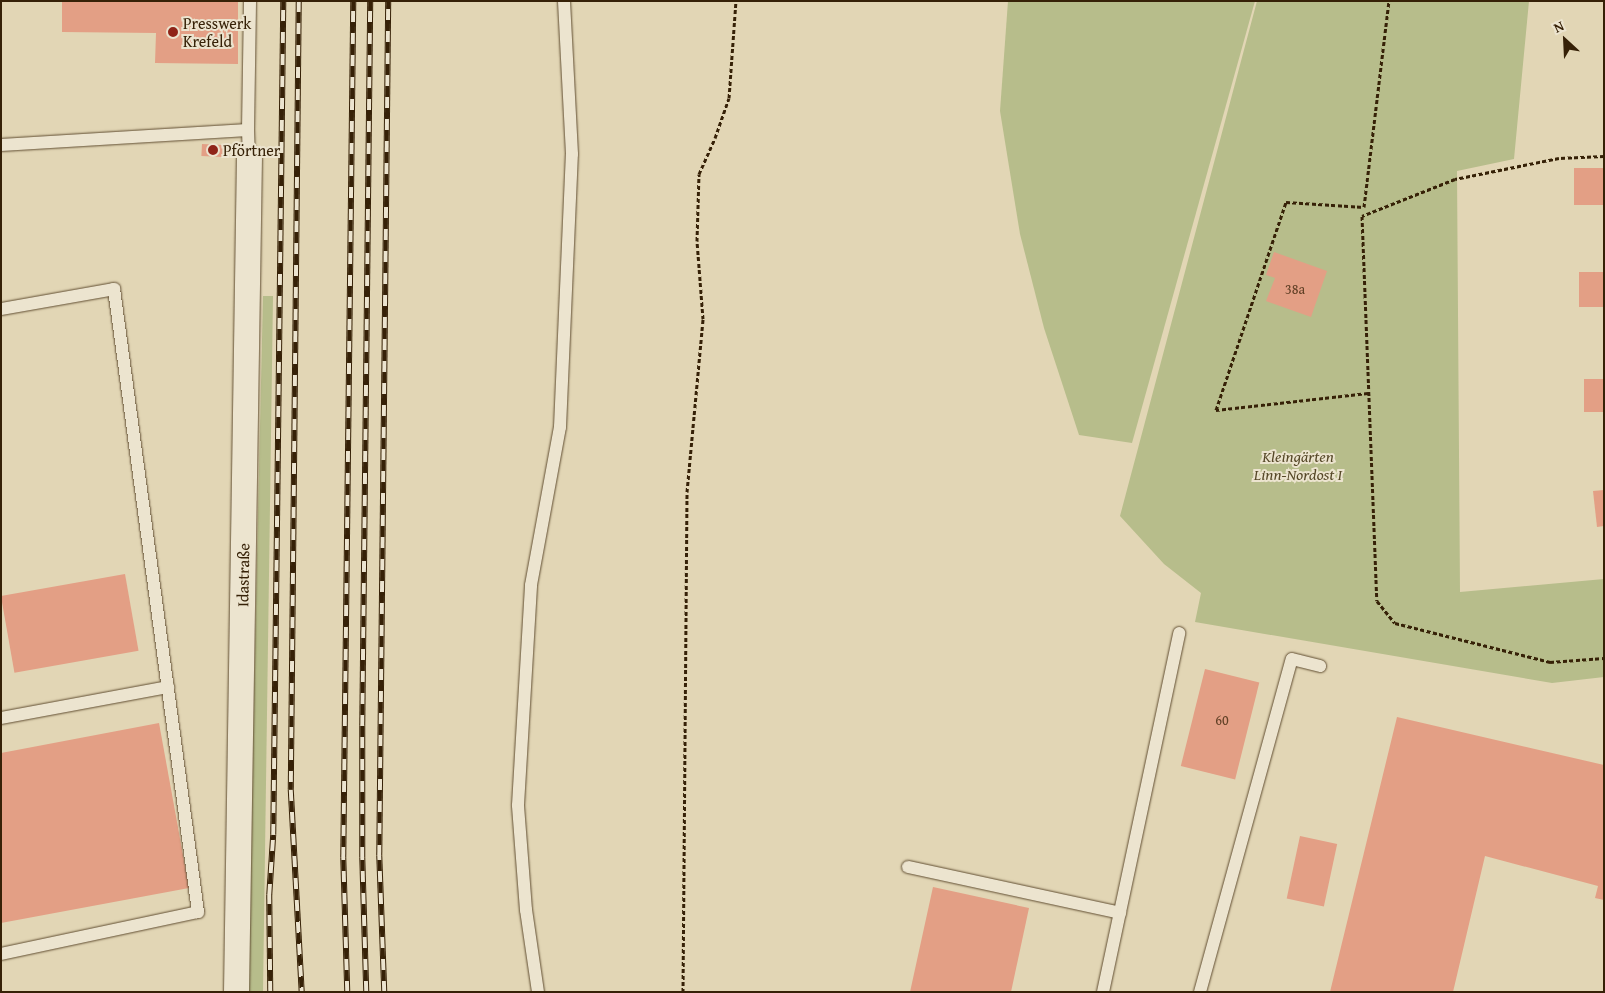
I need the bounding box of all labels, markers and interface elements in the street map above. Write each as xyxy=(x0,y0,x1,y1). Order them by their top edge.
place label: Presswerk Krefeld xyxy=(183,13,251,51)
north arrow xyxy=(1540,15,1590,65)
text: N xyxy=(1550,15,1567,37)
marker: Presswerk Krefeld xyxy=(167,26,179,38)
place label: Pförtner xyxy=(223,140,280,160)
marker: Pförtner xyxy=(207,144,219,156)
house number: 38a xyxy=(1285,281,1305,297)
park label: Kleingärten Linn-Nordost I xyxy=(1254,446,1342,484)
street label: Idastraße xyxy=(233,543,253,607)
house number: 60 xyxy=(1215,712,1229,728)

